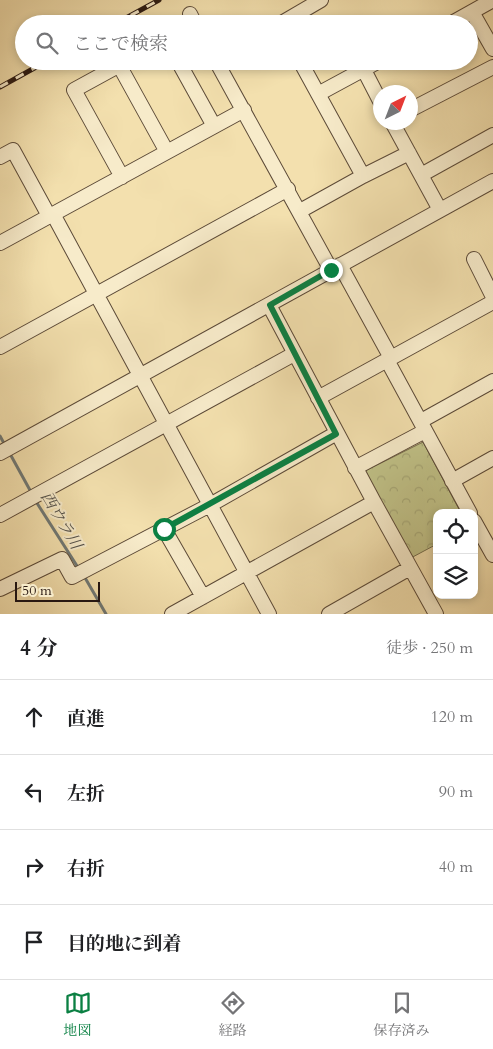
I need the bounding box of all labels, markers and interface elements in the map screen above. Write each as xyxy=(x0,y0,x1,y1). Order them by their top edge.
search box xyxy=(15,15,478,70)
icon: search xyxy=(33,29,61,57)
text: ここで検索 xyxy=(73,31,168,57)
north arrow xyxy=(373,85,418,130)
route end xyxy=(320,259,343,282)
water label: 西ウラ川 xyxy=(35,487,88,555)
map controls xyxy=(433,509,478,599)
button: locate xyxy=(433,509,478,554)
route start xyxy=(153,518,176,541)
button: layers xyxy=(433,554,478,599)
scale bar xyxy=(15,579,100,602)
text: 50 m xyxy=(22,581,52,600)
text: 4 分 xyxy=(20,634,57,663)
text: 徒歩 · 250 m xyxy=(386,637,473,659)
icon: ahead xyxy=(20,703,48,731)
text: 直進 xyxy=(67,706,105,732)
text: 120 m xyxy=(431,706,473,728)
icon: left xyxy=(20,778,48,806)
text: 左折 xyxy=(67,781,105,807)
text: 90 m xyxy=(439,781,473,803)
icon: right xyxy=(20,853,48,881)
text: 右折 xyxy=(67,856,105,882)
text: 40 m xyxy=(439,856,473,878)
icon: arrive xyxy=(20,928,48,956)
text: 目的地に到着 xyxy=(67,931,181,957)
tab: 地図 xyxy=(64,989,92,1040)
tab: 経路 xyxy=(219,989,247,1040)
tab: 保存済み xyxy=(374,989,430,1040)

